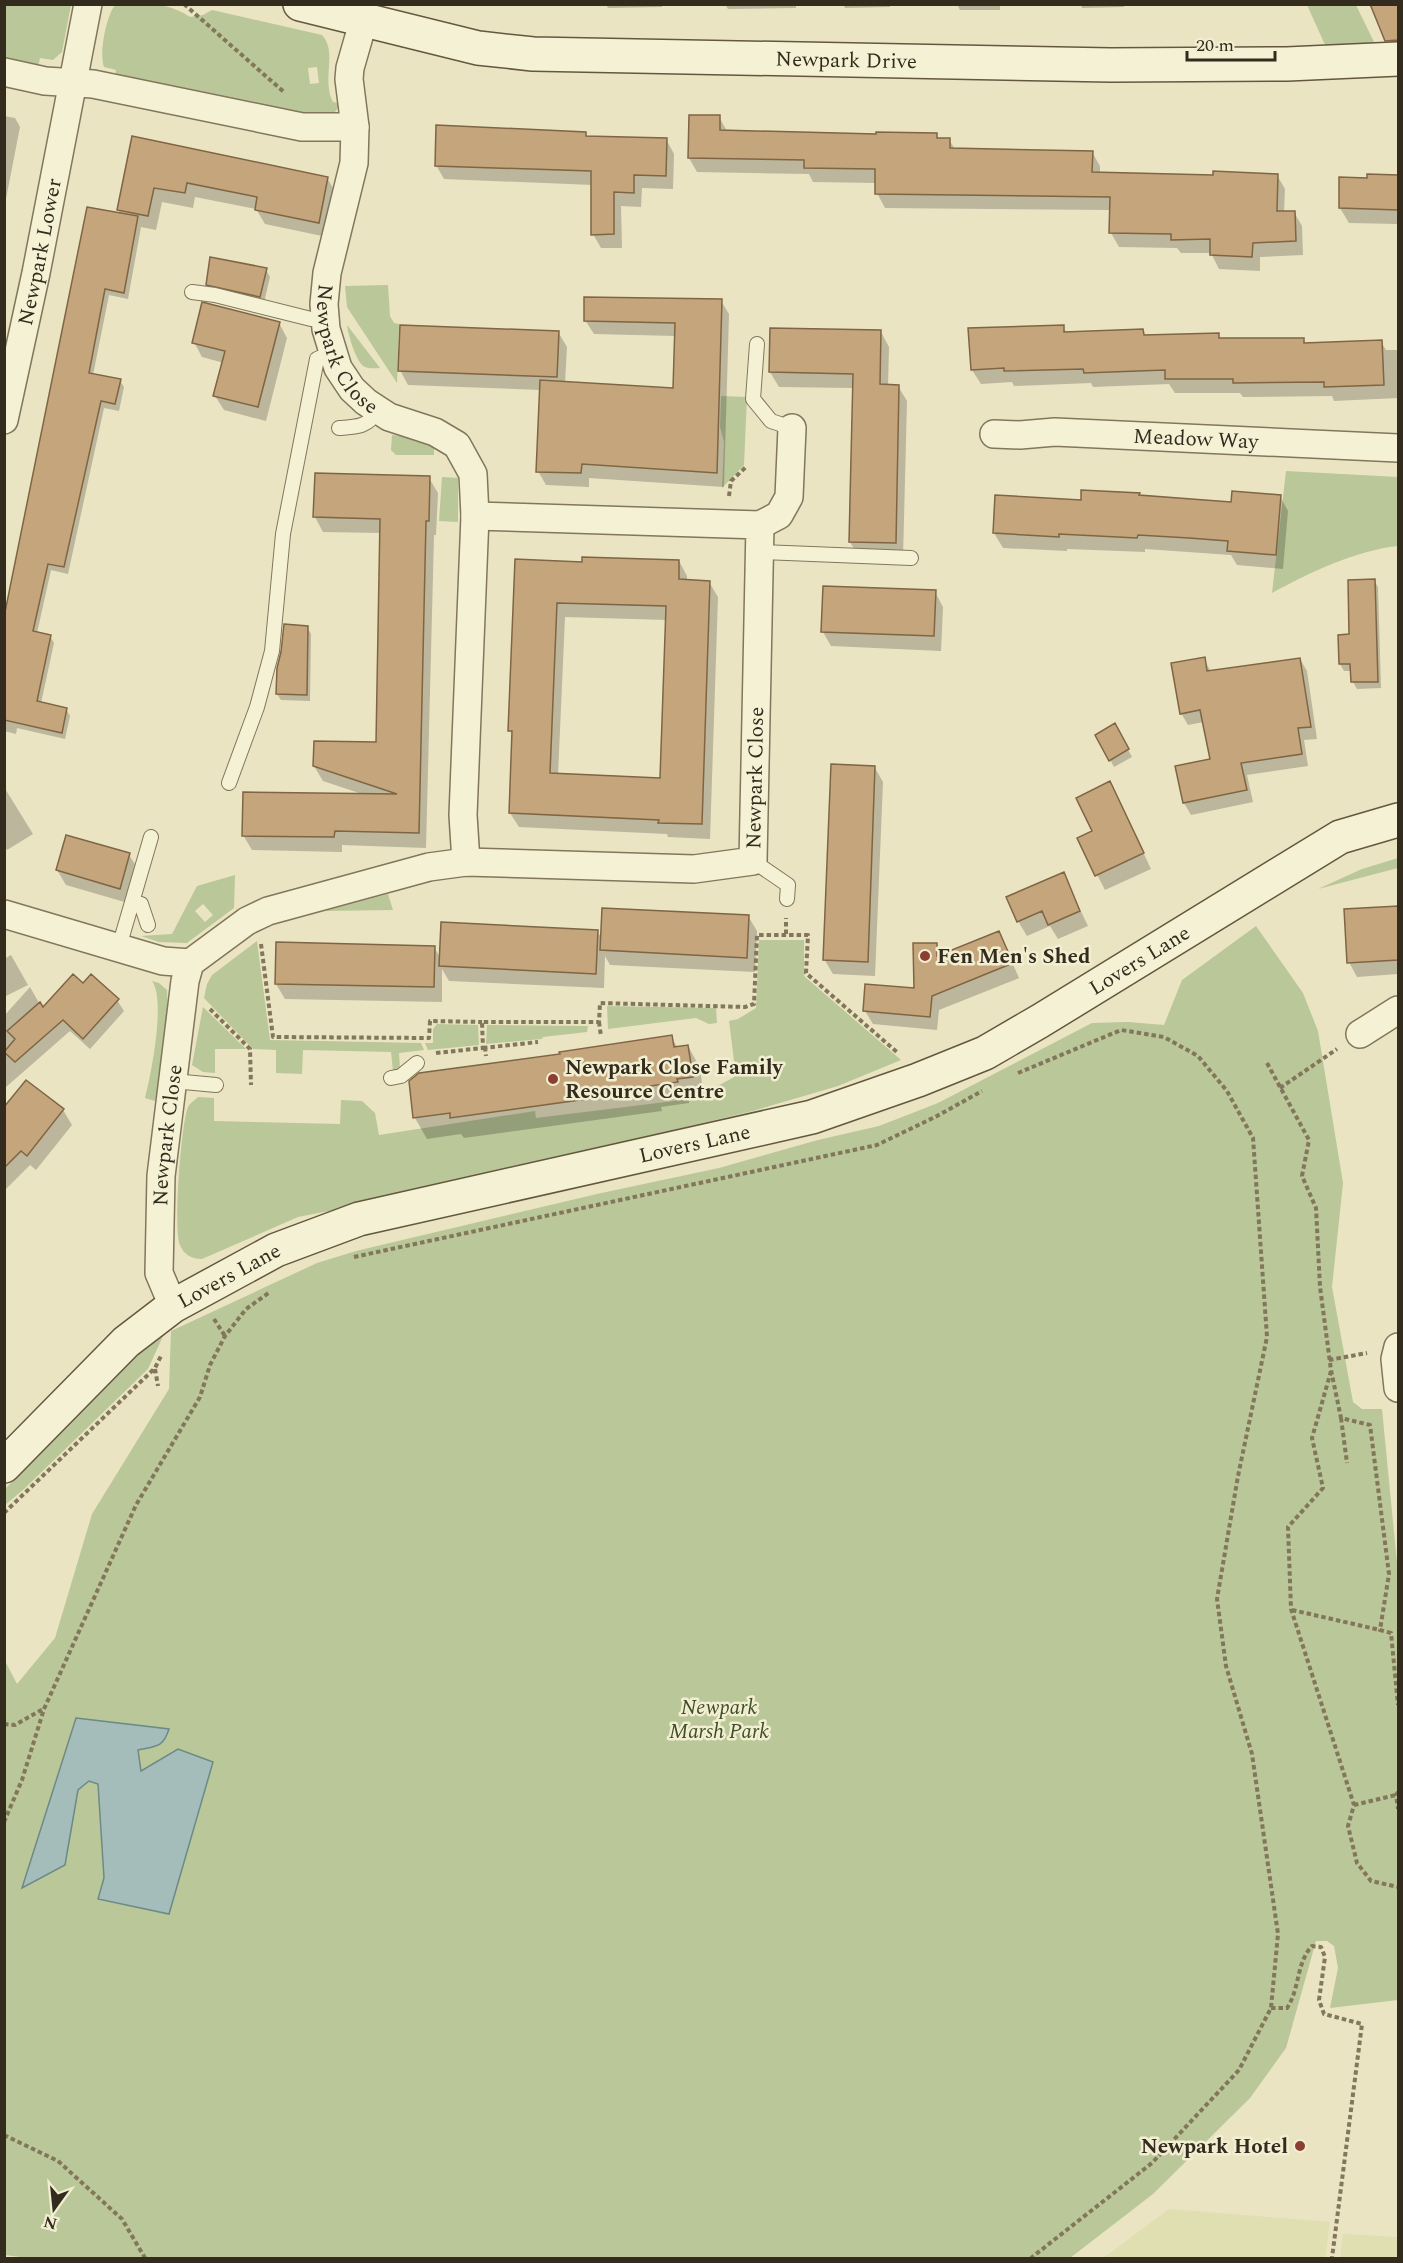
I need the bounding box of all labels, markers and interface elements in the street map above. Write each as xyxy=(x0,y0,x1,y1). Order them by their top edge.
scale bar xyxy=(1187,24,1276,62)
text: 20 m xyxy=(1196,32,1234,59)
street label: Newpark Drive xyxy=(775,44,917,78)
street label: Newpark Lower xyxy=(10,176,71,329)
street label: Newpark Close xyxy=(307,282,384,423)
street label: Meadow Way xyxy=(1132,421,1260,459)
street label: Newpark Close xyxy=(738,706,773,850)
street label: Lovers Lane xyxy=(1083,918,1197,1004)
place label: Fen Men's Shed xyxy=(937,941,1090,973)
marker: Fen Men's Shed xyxy=(918,949,932,963)
place label: Newpark Close Family Resource Centre xyxy=(565,1052,784,1108)
street label: Newpark Close xyxy=(145,1063,192,1206)
marker: Newpark Close Family Resource Centre xyxy=(546,1072,560,1086)
street label: Lovers Lane xyxy=(636,1116,754,1172)
street label: Lovers Lane xyxy=(172,1235,287,1318)
park label: Newpark Marsh Park xyxy=(669,1692,769,1748)
place label: Newpark Hotel xyxy=(1141,2131,1288,2163)
marker: Newpark Hotel xyxy=(1293,2139,1307,2153)
north arrow xyxy=(24,2179,84,2239)
text: N xyxy=(41,2209,60,2236)

